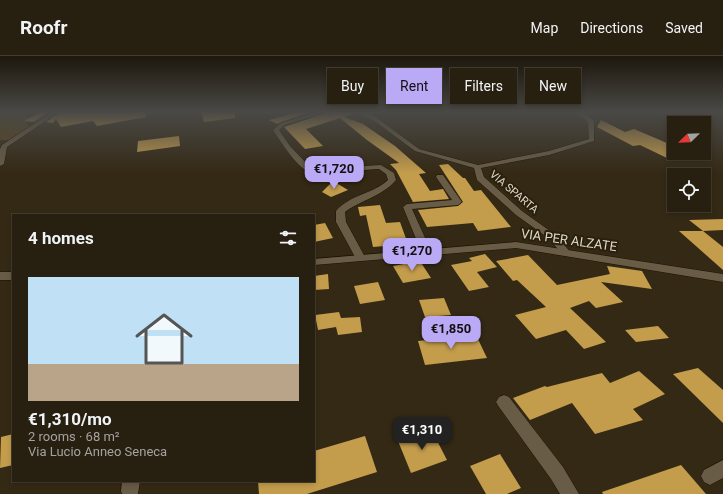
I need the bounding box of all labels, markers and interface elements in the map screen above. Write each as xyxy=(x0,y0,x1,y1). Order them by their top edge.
text: Roofr xyxy=(20,16,67,39)
text: Map xyxy=(531,20,558,36)
text: Directions xyxy=(580,20,643,36)
text: Saved xyxy=(665,20,703,36)
chip: Buy xyxy=(327,68,378,104)
chip: Rent xyxy=(386,68,442,104)
chip: Filters xyxy=(450,68,517,104)
chip: New xyxy=(525,68,581,104)
north arrow xyxy=(667,116,711,160)
map controls xyxy=(667,116,711,212)
pin: €1,720 xyxy=(301,156,367,190)
text: €1,720 xyxy=(314,161,354,176)
street label: VIA SPARTA xyxy=(487,168,542,217)
button: locate xyxy=(667,168,711,212)
street label: VIA PER ALZATE xyxy=(520,226,618,254)
icon: filters xyxy=(277,227,299,249)
text: 4 homes xyxy=(28,228,94,248)
pin: €1,270 xyxy=(379,238,445,272)
text: €1,270 xyxy=(392,243,432,258)
icon: home xyxy=(128,303,200,375)
pin: €1,850 xyxy=(418,316,484,350)
text: €1,850 xyxy=(431,321,471,336)
text: €1,310/mo xyxy=(28,409,112,429)
pin: €1,310 xyxy=(389,417,455,451)
text: €1,310 xyxy=(402,422,442,437)
text: 2 rooms · 68 m² xyxy=(28,429,120,444)
text: Via Lucio Anneo Seneca xyxy=(28,444,167,459)

